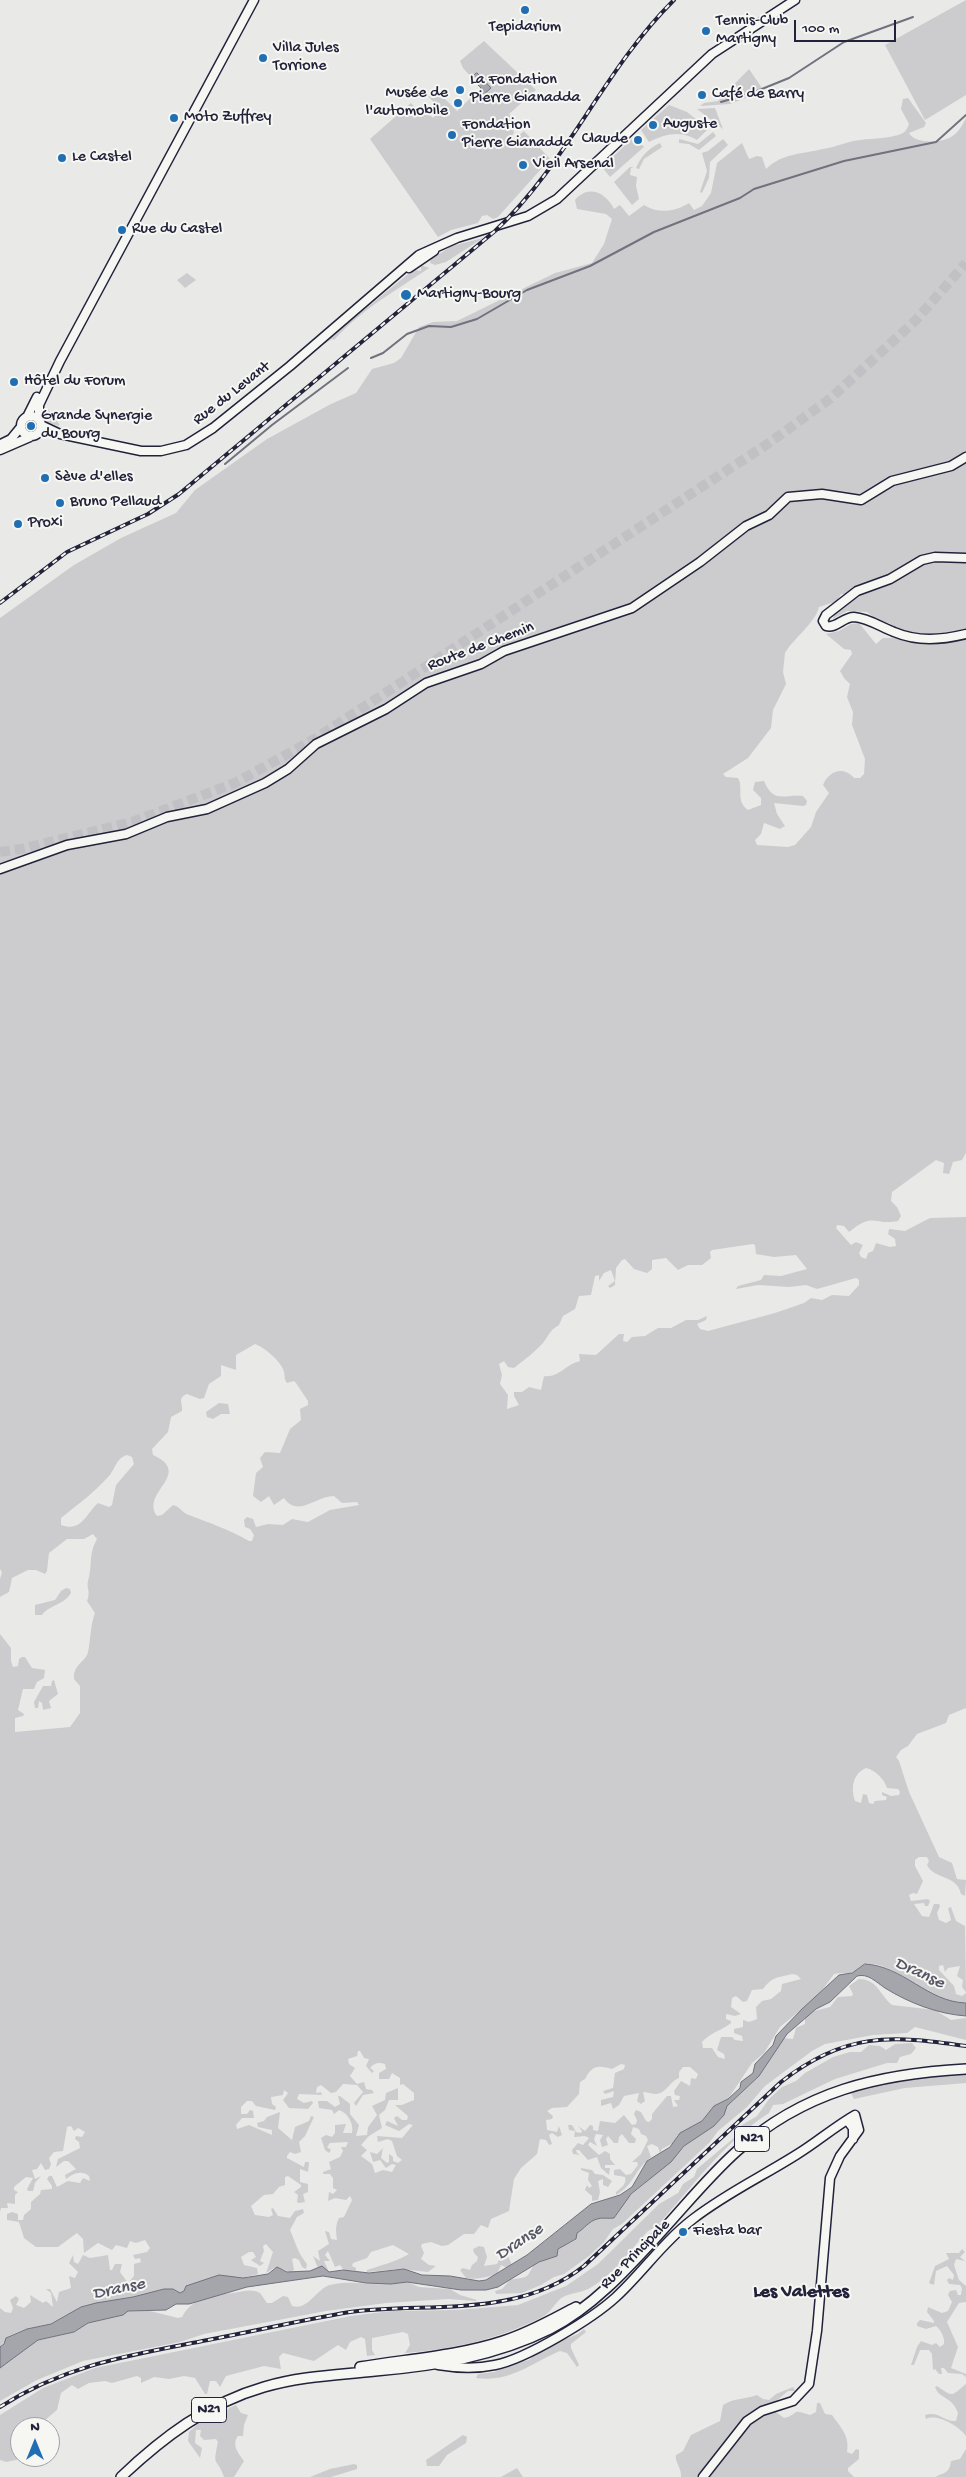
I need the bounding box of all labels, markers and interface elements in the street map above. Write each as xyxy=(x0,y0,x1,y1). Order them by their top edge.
marker: Tepidarium xyxy=(519,4,531,16)
scale bar xyxy=(796,10,898,42)
place label: Tennis-Club Martigny xyxy=(716,12,788,50)
place label: Tepidarium xyxy=(489,18,561,38)
text: 100 m xyxy=(802,20,839,38)
marker: Tennis-Club Martigny xyxy=(700,25,712,37)
place label: Villa Jules Torrione xyxy=(273,39,339,77)
marker: Villa Jules Torrione xyxy=(257,52,269,64)
place label: La Fondation Pierre Gianadda xyxy=(470,71,580,109)
place label: Musée de l'automobile xyxy=(366,84,448,122)
marker: La Fondation Pierre Gianadda xyxy=(454,84,466,96)
place label: Café de Barry xyxy=(712,85,804,105)
marker: Café de Barry xyxy=(696,89,708,101)
marker: Musée de l'automobile xyxy=(452,97,464,109)
place label: Moto Zuffrey xyxy=(184,108,271,128)
marker: Moto Zuffrey xyxy=(168,112,180,124)
place label: Auguste xyxy=(663,115,717,135)
place label: Fondation Pierre Gianadda xyxy=(462,116,572,154)
marker: Auguste xyxy=(647,119,659,131)
marker: Fondation Pierre Gianadda xyxy=(446,129,458,141)
place label: Claude xyxy=(582,130,628,150)
marker: Claude xyxy=(632,134,644,146)
place label: Le Castel xyxy=(72,148,132,168)
marker: Le Castel xyxy=(56,152,68,164)
place label: Vieil Arsenal xyxy=(533,155,614,175)
marker: Vieil Arsenal xyxy=(517,159,529,171)
place label: Rue du Castel xyxy=(132,220,222,240)
marker: Rue du Castel xyxy=(116,224,128,236)
place label: Martigny-Bourg xyxy=(417,285,521,305)
marker: Martigny-Bourg xyxy=(399,288,413,302)
street label: Rue du Levant xyxy=(190,358,274,430)
place label: Hôtel du Forum xyxy=(24,372,125,392)
marker: Hôtel du Forum xyxy=(8,376,20,388)
place label: Grande Synergie du Bourg xyxy=(41,407,152,445)
marker: Grande Synergie du Bourg xyxy=(25,420,37,432)
place label: Sève d'elles xyxy=(55,468,133,488)
marker: Sève d'elles xyxy=(39,472,51,484)
place label: Bruno Pellaud xyxy=(70,493,161,513)
marker: Bruno Pellaud xyxy=(54,497,66,509)
place label: Proxi xyxy=(28,514,63,534)
marker: Proxi xyxy=(12,518,24,530)
street label: Route de Chemin xyxy=(425,618,537,676)
water label: Dranse xyxy=(891,1953,947,1995)
road number: N21 xyxy=(734,2126,770,2152)
street label: Rue Principale xyxy=(597,2216,675,2294)
water label: Dranse xyxy=(492,2219,548,2267)
place label: Fiesta bar xyxy=(693,2222,761,2242)
marker: Fiesta bar xyxy=(677,2226,689,2238)
water label: Dranse xyxy=(91,2274,147,2306)
district label: Les Valettes xyxy=(753,2282,849,2304)
road number: N21 xyxy=(192,2398,226,2422)
north arrow xyxy=(10,2417,60,2467)
text: N xyxy=(30,2419,40,2436)

